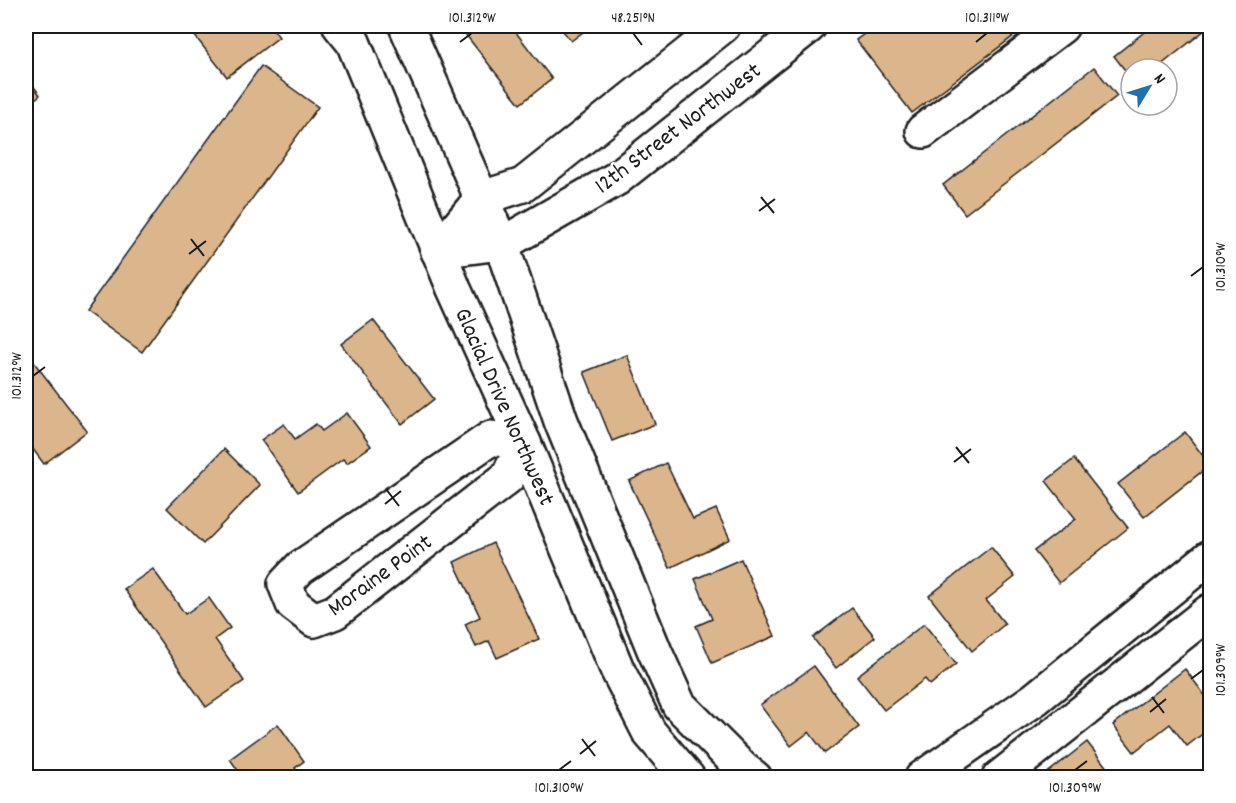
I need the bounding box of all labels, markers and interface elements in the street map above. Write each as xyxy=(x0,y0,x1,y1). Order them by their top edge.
text: 101.312°W xyxy=(448,8,496,30)
text: 48.251°N xyxy=(611,8,655,30)
text: 101.311°W xyxy=(965,8,1009,30)
street label: 12th Street Northwest xyxy=(588,55,769,204)
north arrow xyxy=(1119,57,1179,117)
text: N xyxy=(1147,69,1170,90)
text: 101.310°W xyxy=(1211,242,1233,291)
street label: Glacial Drive Northwest xyxy=(444,303,562,512)
text: 101.312°W xyxy=(7,352,29,400)
street label: Moraine Point xyxy=(321,527,440,626)
text: 101.309°W xyxy=(1211,643,1233,696)
text: 101.310°W xyxy=(535,778,584,800)
text: 101.309°W xyxy=(1049,778,1102,800)

